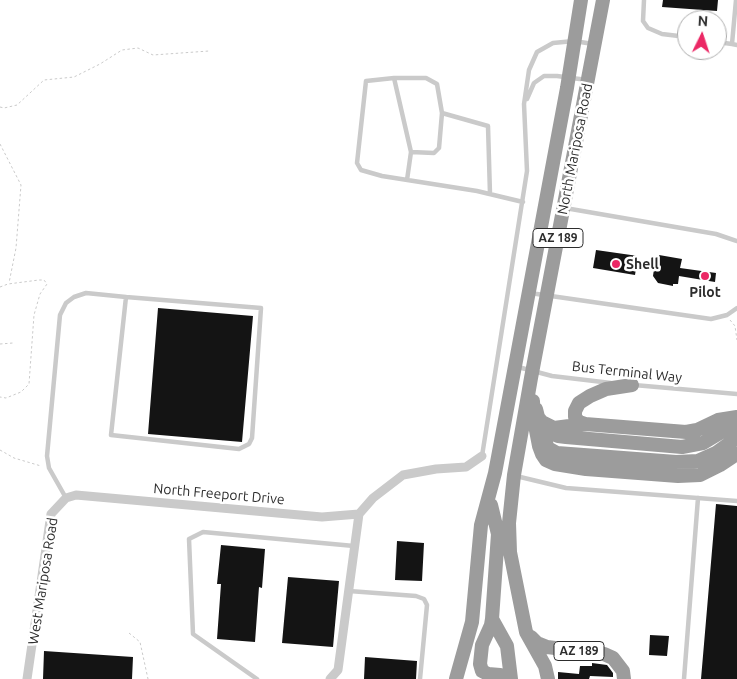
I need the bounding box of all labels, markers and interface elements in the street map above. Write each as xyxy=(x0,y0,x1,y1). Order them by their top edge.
north arrow xyxy=(677,10,727,60)
text: N xyxy=(697,13,709,29)
street label: North Mariposa Road xyxy=(554,82,596,216)
road number: AZ 189 xyxy=(533,228,583,248)
place label: Shell xyxy=(626,256,659,272)
marker: Shell xyxy=(610,258,622,270)
marker: Pilot xyxy=(699,270,711,282)
place label: Pilot xyxy=(689,284,721,300)
street label: Bus Terminal Way xyxy=(571,358,683,386)
street label: North Freeport Drive xyxy=(153,480,285,508)
street label: West Mariposa Road xyxy=(25,516,61,646)
road number: AZ 189 xyxy=(554,641,604,660)

